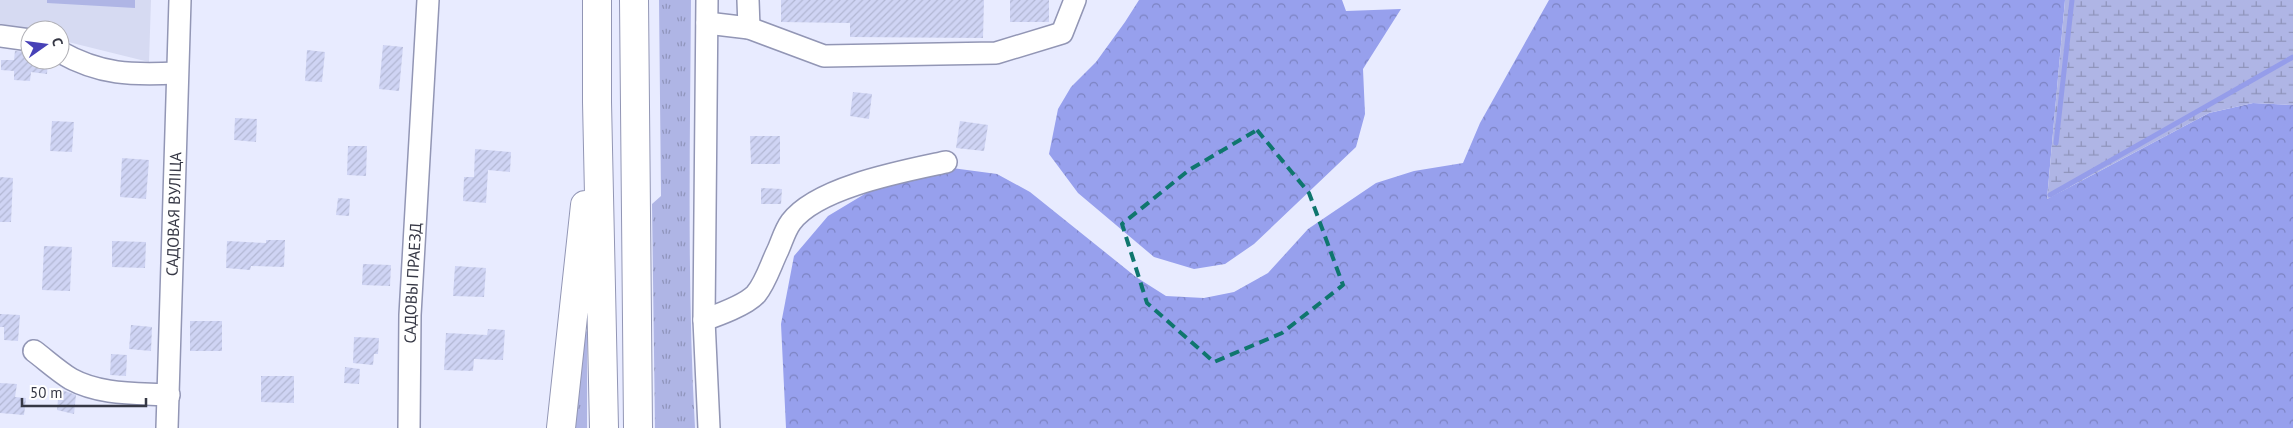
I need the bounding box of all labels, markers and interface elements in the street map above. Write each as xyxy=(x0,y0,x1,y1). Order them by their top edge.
north arrow xyxy=(20,20,70,70)
text: С xyxy=(48,36,67,48)
street label: САДОВАЯ ВУЛІЦА xyxy=(162,151,185,276)
street label: САДОВЫ ПРАЕЗД xyxy=(400,222,425,344)
scale bar xyxy=(22,376,146,408)
text: 50 m xyxy=(30,383,63,402)

